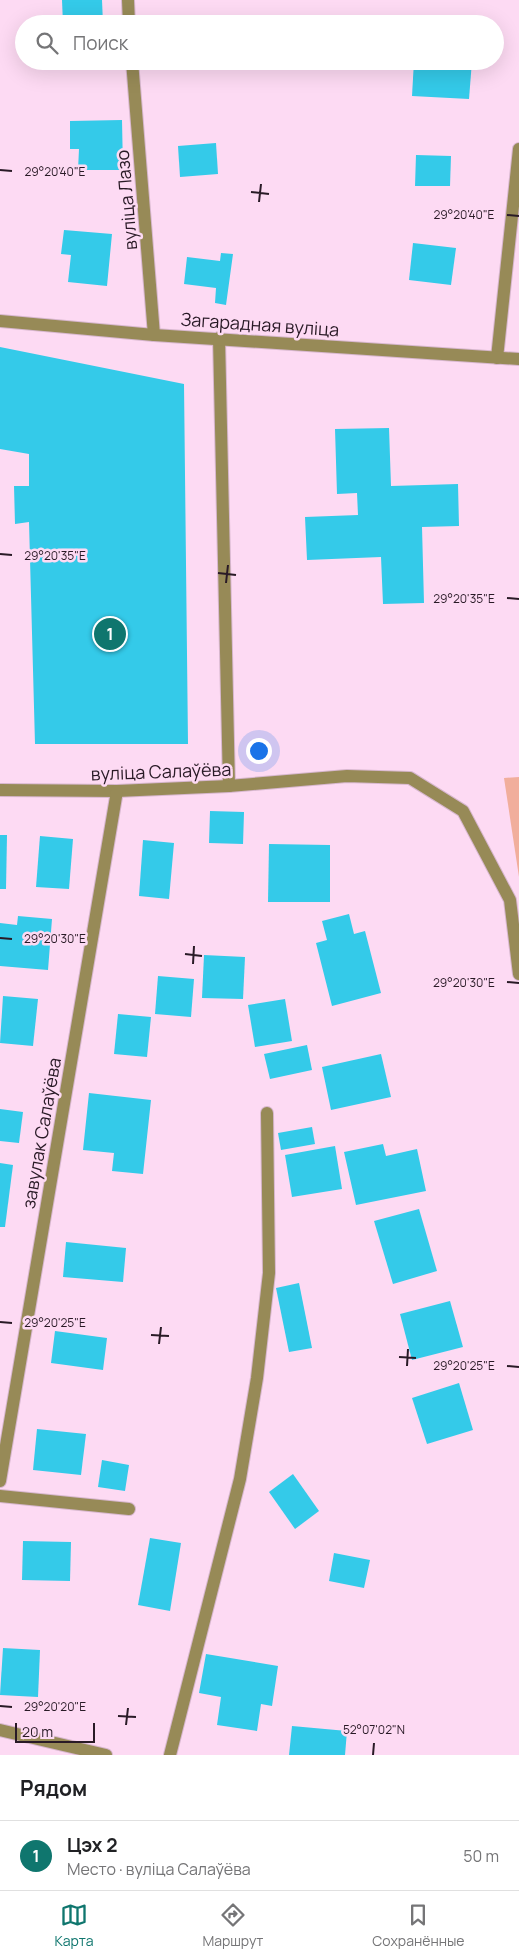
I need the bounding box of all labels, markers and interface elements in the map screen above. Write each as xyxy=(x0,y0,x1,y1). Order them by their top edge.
search box xyxy=(15,15,504,70)
icon: search xyxy=(33,29,61,57)
text: Поиск xyxy=(73,30,128,56)
street label: вуліца Лазо xyxy=(110,149,142,251)
text: 29°20'40"E xyxy=(25,163,86,180)
text: 29°20'40"E xyxy=(434,206,495,223)
street label: Загарадная вуліца xyxy=(180,306,340,342)
text: 29°20'35"E xyxy=(24,547,86,564)
text: 29°20'35"E xyxy=(433,590,495,607)
pin: 1 xyxy=(94,615,126,653)
your location xyxy=(246,738,272,764)
street label: вуліца Салаўёва xyxy=(90,757,232,785)
text: 29°20'30"E xyxy=(24,930,86,947)
text: 29°20'30"E xyxy=(433,974,495,991)
street label: завулак Салаўёва xyxy=(16,1056,66,1210)
text: 29°20'25"E xyxy=(24,1314,86,1331)
text: 29°20'25"E xyxy=(433,1357,495,1374)
text: 29°20'20"E xyxy=(24,1698,86,1715)
scale bar xyxy=(15,1720,95,1743)
text: 52°07'02"N xyxy=(343,1721,405,1738)
text: 20 m xyxy=(22,1722,53,1741)
text: Рядом xyxy=(20,1774,87,1802)
text: Цэх 2 xyxy=(67,1832,118,1858)
text: 1 xyxy=(32,1845,40,1867)
text: 50 m xyxy=(463,1845,499,1867)
text: Место · вуліца Салаўёва xyxy=(67,1858,251,1880)
tab: Карта xyxy=(54,1901,93,1950)
tab: Маршрут xyxy=(202,1901,263,1950)
tab: Сохранённые xyxy=(372,1901,465,1950)

